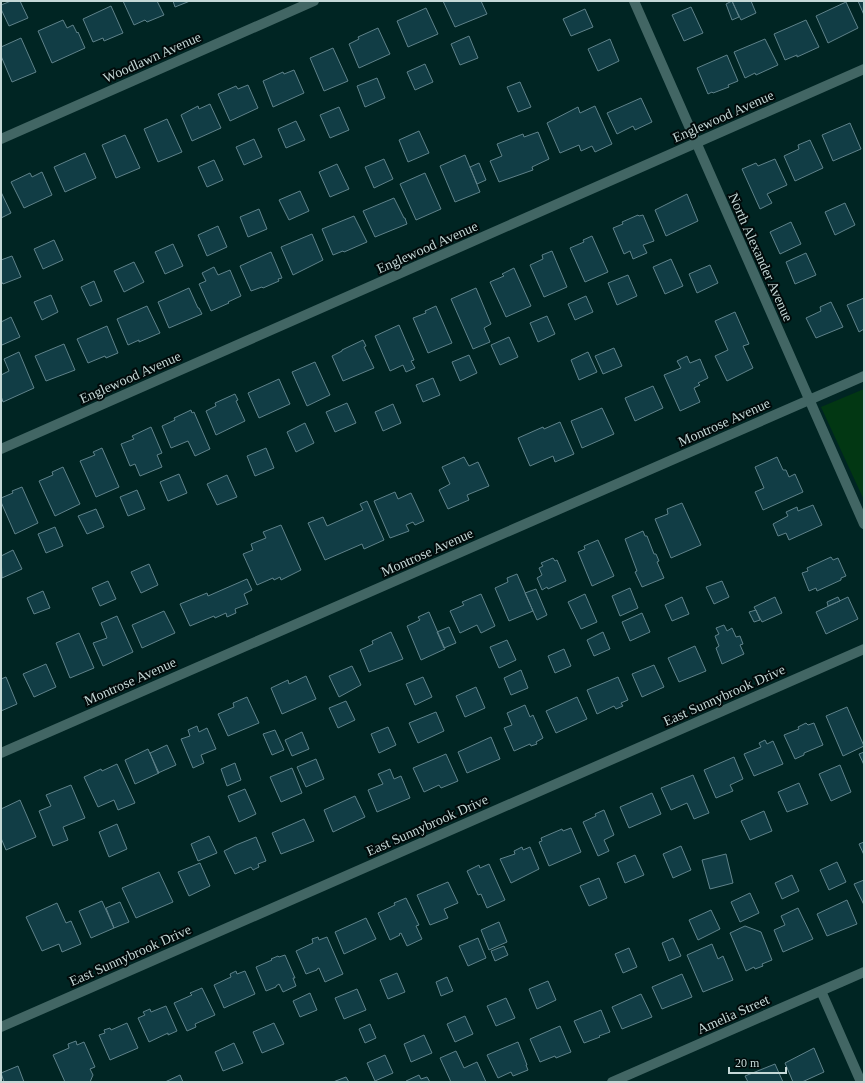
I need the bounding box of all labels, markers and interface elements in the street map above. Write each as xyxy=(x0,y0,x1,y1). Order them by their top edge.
street label: Woodlawn Avenue xyxy=(101,29,203,86)
street label: Englewood Avenue xyxy=(670,87,776,145)
street label: North Alexander Avenue xyxy=(725,191,796,324)
street label: Englewood Avenue xyxy=(374,218,480,276)
street label: Englewood Avenue xyxy=(77,348,183,406)
street label: Montrose Avenue xyxy=(676,395,772,449)
street label: Montrose Avenue xyxy=(379,525,475,579)
street label: Montrose Avenue xyxy=(82,654,178,708)
street label: East Sunnybrook Drive xyxy=(661,662,787,729)
street label: East Sunnybrook Drive xyxy=(364,792,490,859)
street label: East Sunnybrook Drive xyxy=(67,922,193,989)
street label: Amelia Street xyxy=(695,992,772,1037)
scale bar xyxy=(729,1049,786,1075)
text: 20 m xyxy=(735,1056,760,1070)

